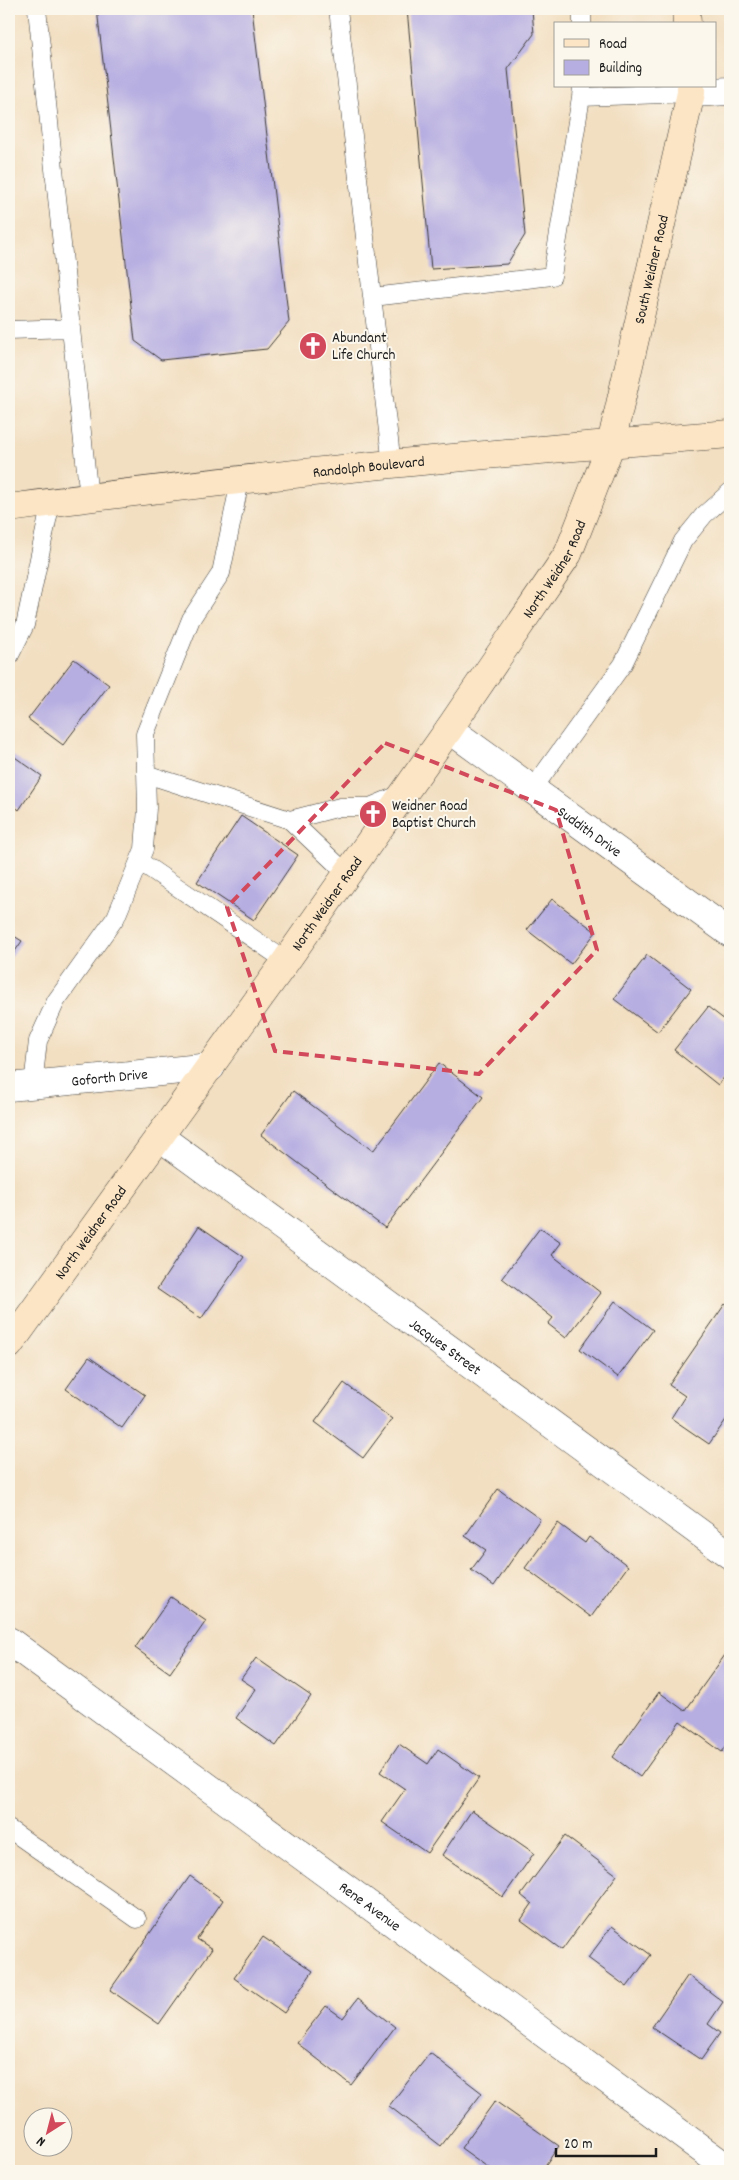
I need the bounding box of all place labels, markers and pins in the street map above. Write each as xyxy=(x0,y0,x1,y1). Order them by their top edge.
place label: Abundant Life Church xyxy=(332,328,396,367)
church icon: Abundant Life Church xyxy=(298,331,328,361)
place label: Weidner Road Baptist Church xyxy=(392,796,476,835)
church icon: Weidner Road Baptist Church xyxy=(358,799,388,829)

